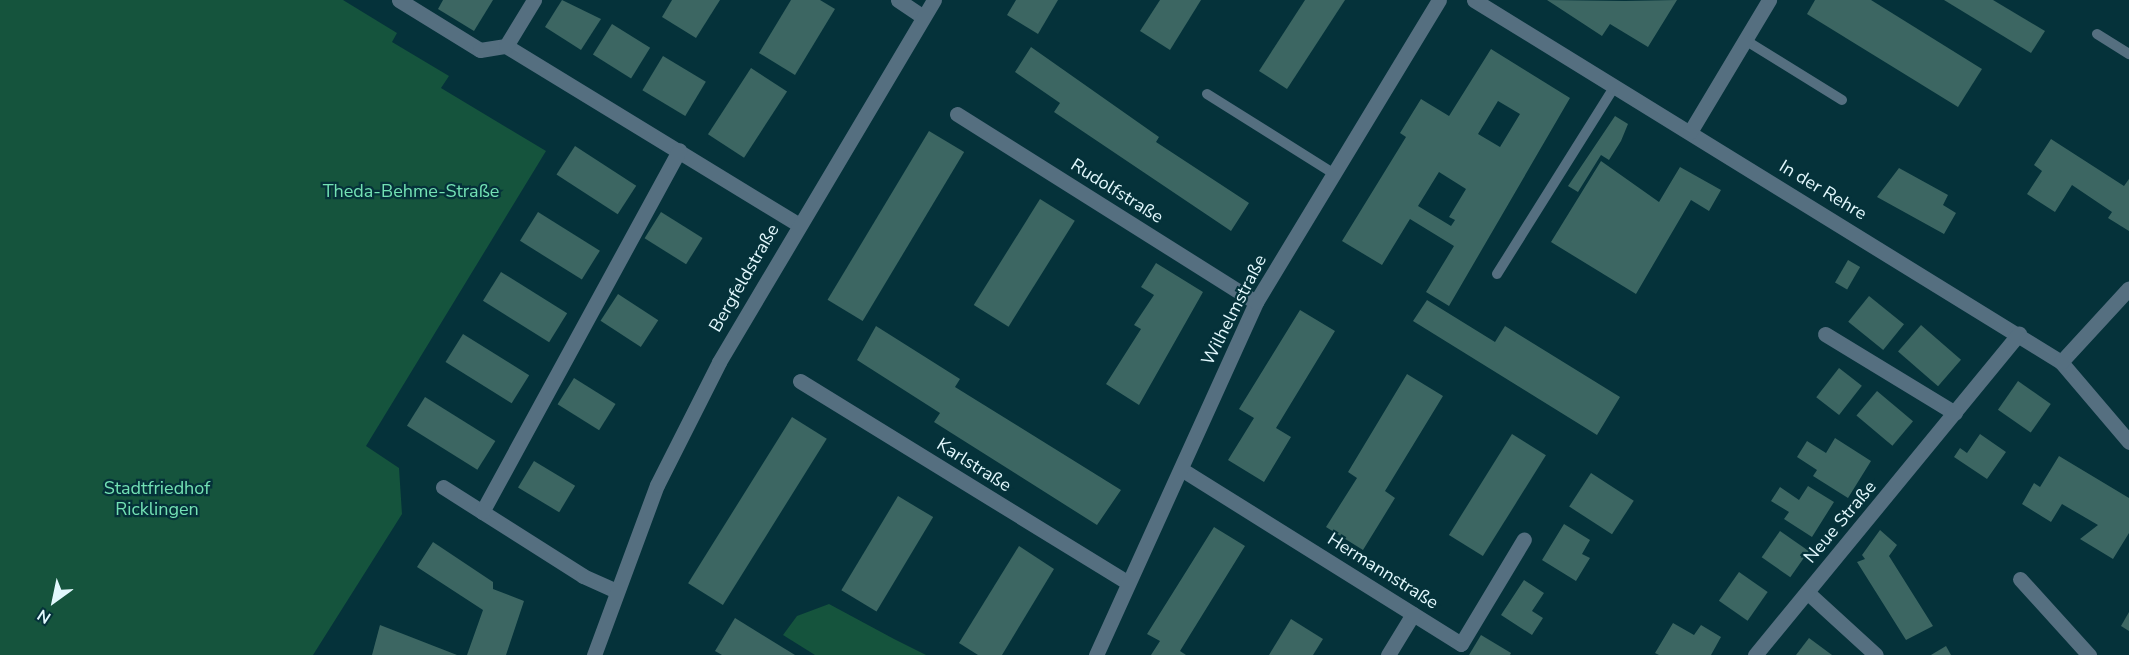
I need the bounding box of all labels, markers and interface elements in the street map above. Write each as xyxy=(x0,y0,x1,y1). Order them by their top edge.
street label: Rudolfstraße xyxy=(1067,154,1167,228)
street label: In der Rehre xyxy=(1775,155,1871,225)
park label: Theda-Behme-Straße xyxy=(323,180,499,202)
street label: Bergfeldstraße xyxy=(704,220,784,336)
street label: Wilhelmstraße xyxy=(1197,251,1271,369)
street label: Karlstraße xyxy=(933,434,1015,496)
street label: Neue Straße xyxy=(1799,476,1881,568)
park label: Stadtfriedhof Ricklingen xyxy=(104,478,210,520)
street label: Hermannstraße xyxy=(1324,528,1442,614)
north arrow xyxy=(24,571,84,631)
text: N xyxy=(33,604,55,629)

